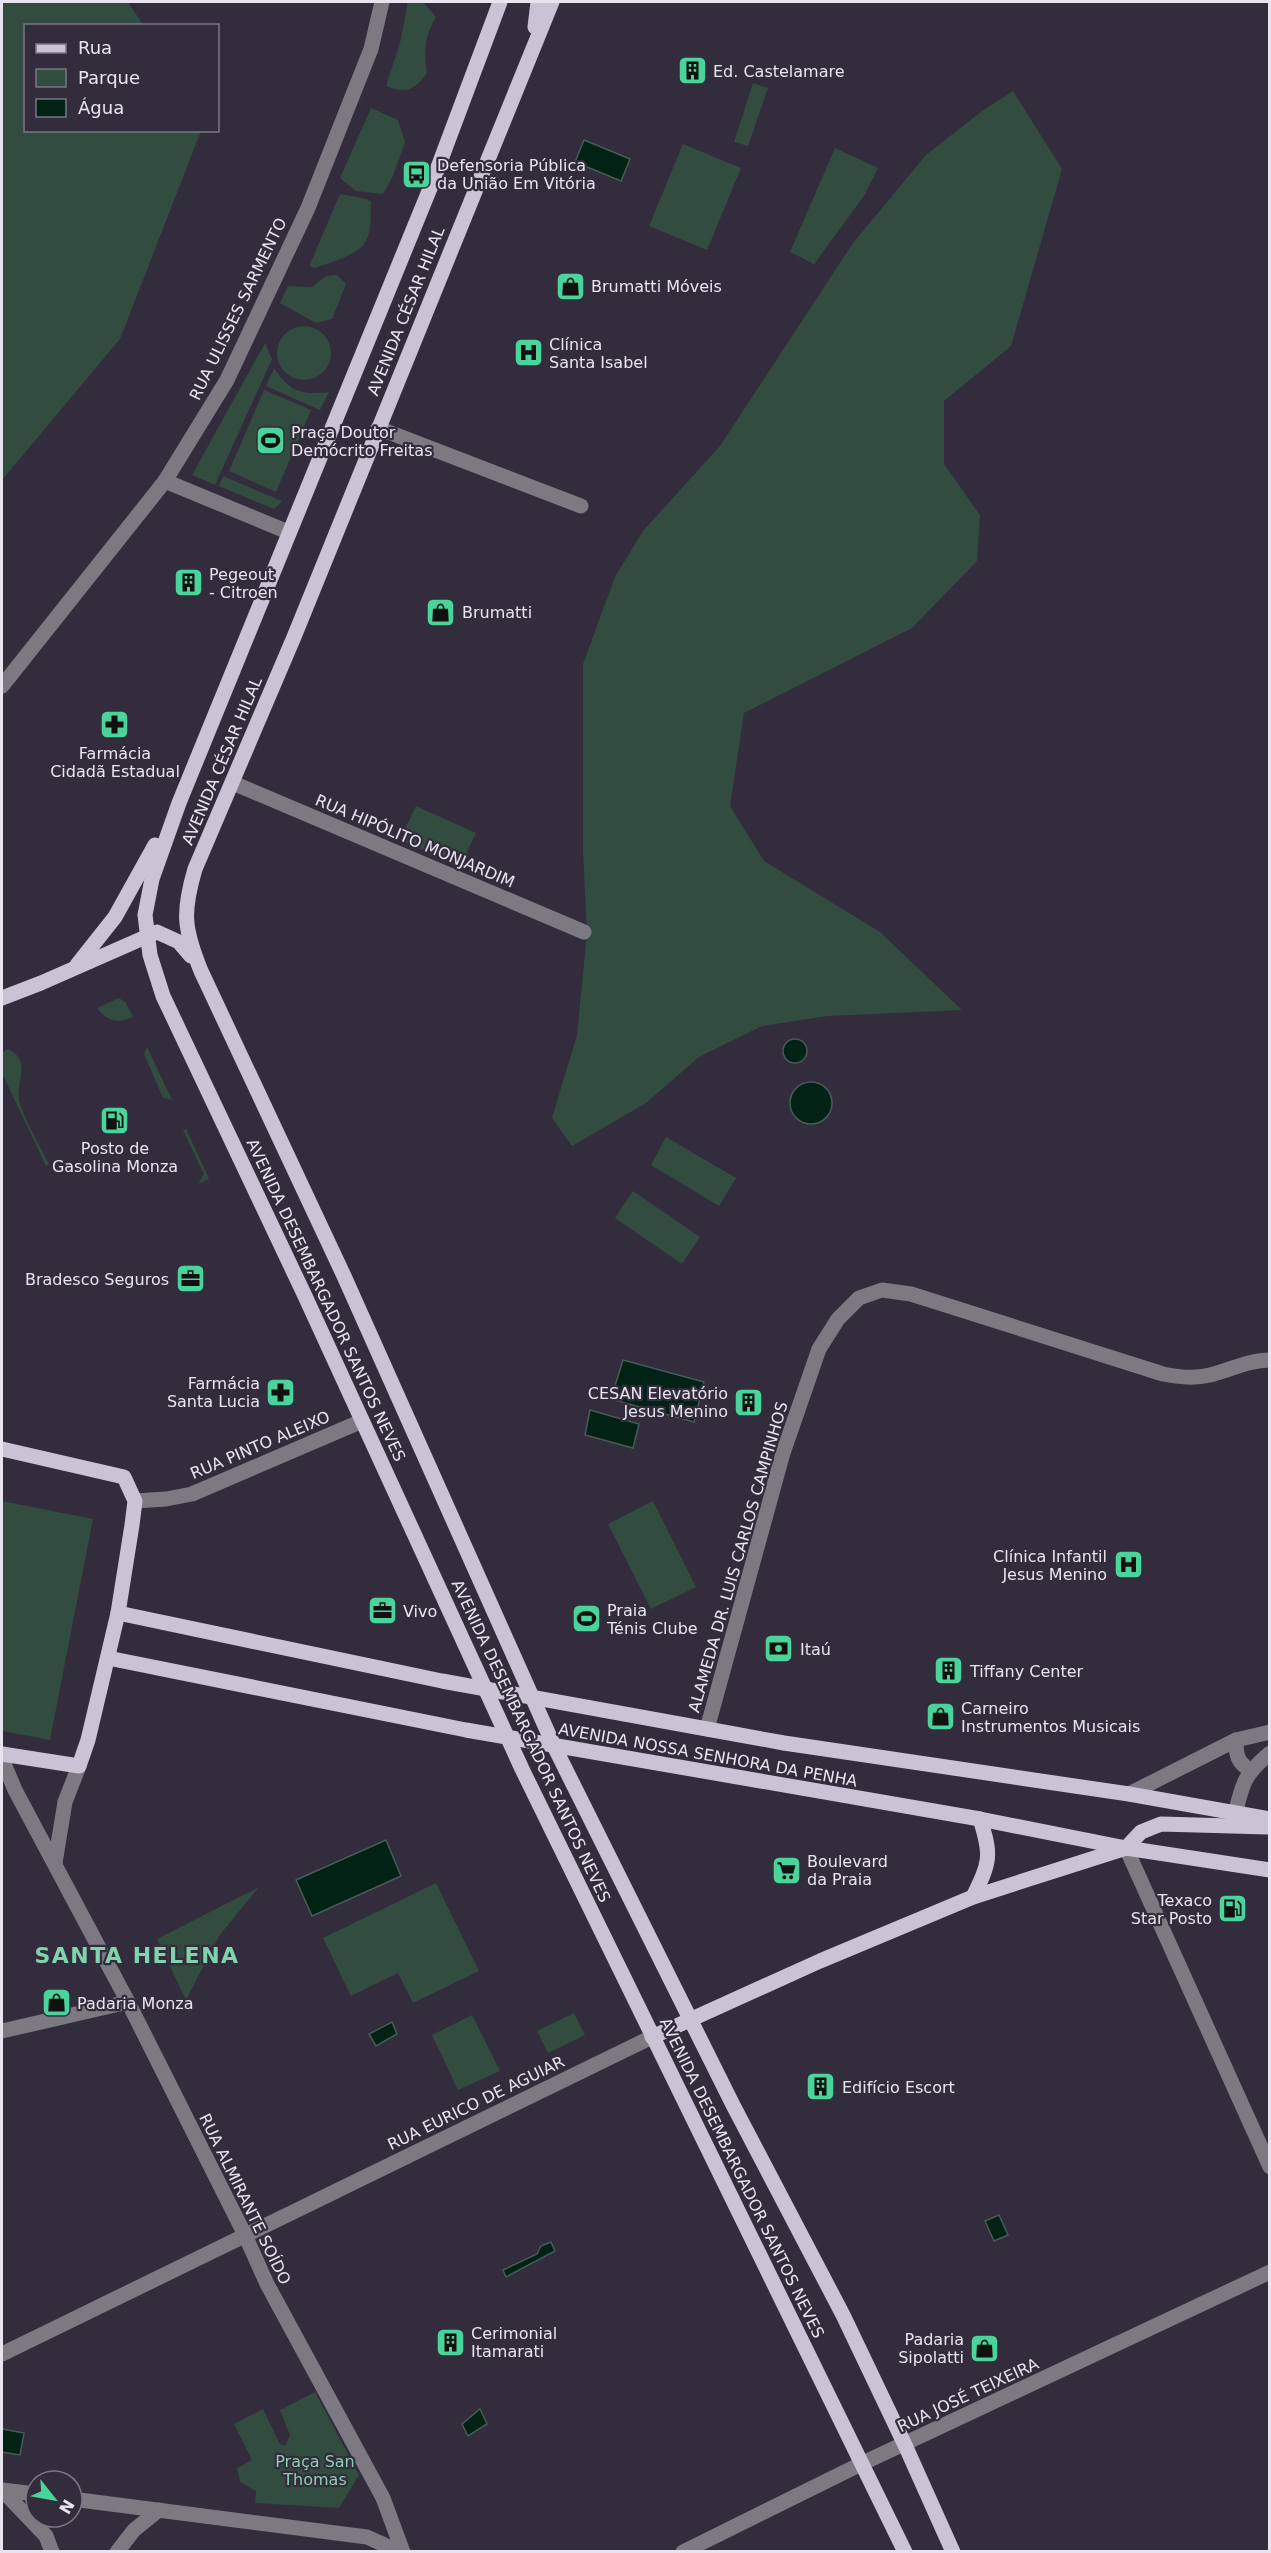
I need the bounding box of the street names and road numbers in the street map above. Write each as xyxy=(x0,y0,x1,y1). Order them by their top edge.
street label: RUA ULISSES SARMENTO xyxy=(185,215,291,403)
street label: AVENIDA CÉSAR HILAL xyxy=(363,224,449,398)
street label: AVENIDA CÉSAR HILAL xyxy=(178,674,266,848)
street label: RUA HIPÓLITO MONJARDIM xyxy=(312,790,518,892)
street label: AVENIDA DESEMBARGADOR SANTOS NEVES xyxy=(243,1136,409,1464)
street label: ALAMEDA DR. LUIS CARLOS CAMPINHOS xyxy=(684,1399,792,1715)
street label: RUA PINTO ALEIXO xyxy=(187,1407,333,1483)
street label: AVENIDA DESEMBARGADOR SANTOS NEVES xyxy=(448,1577,614,1905)
street label: AVENIDA NOSSA SENHORA DA PENHA xyxy=(557,1719,859,1791)
street label: AVENIDA DESEMBARGADOR SANTOS NEVES xyxy=(656,2015,828,2341)
street label: RUA EURICO DE AGUIAR xyxy=(384,2052,568,2154)
street label: RUA ALMIRANTE SOÍDO xyxy=(195,2110,295,2288)
street label: RUA JOSÉ TEIXEIRA xyxy=(895,2354,1042,2436)

